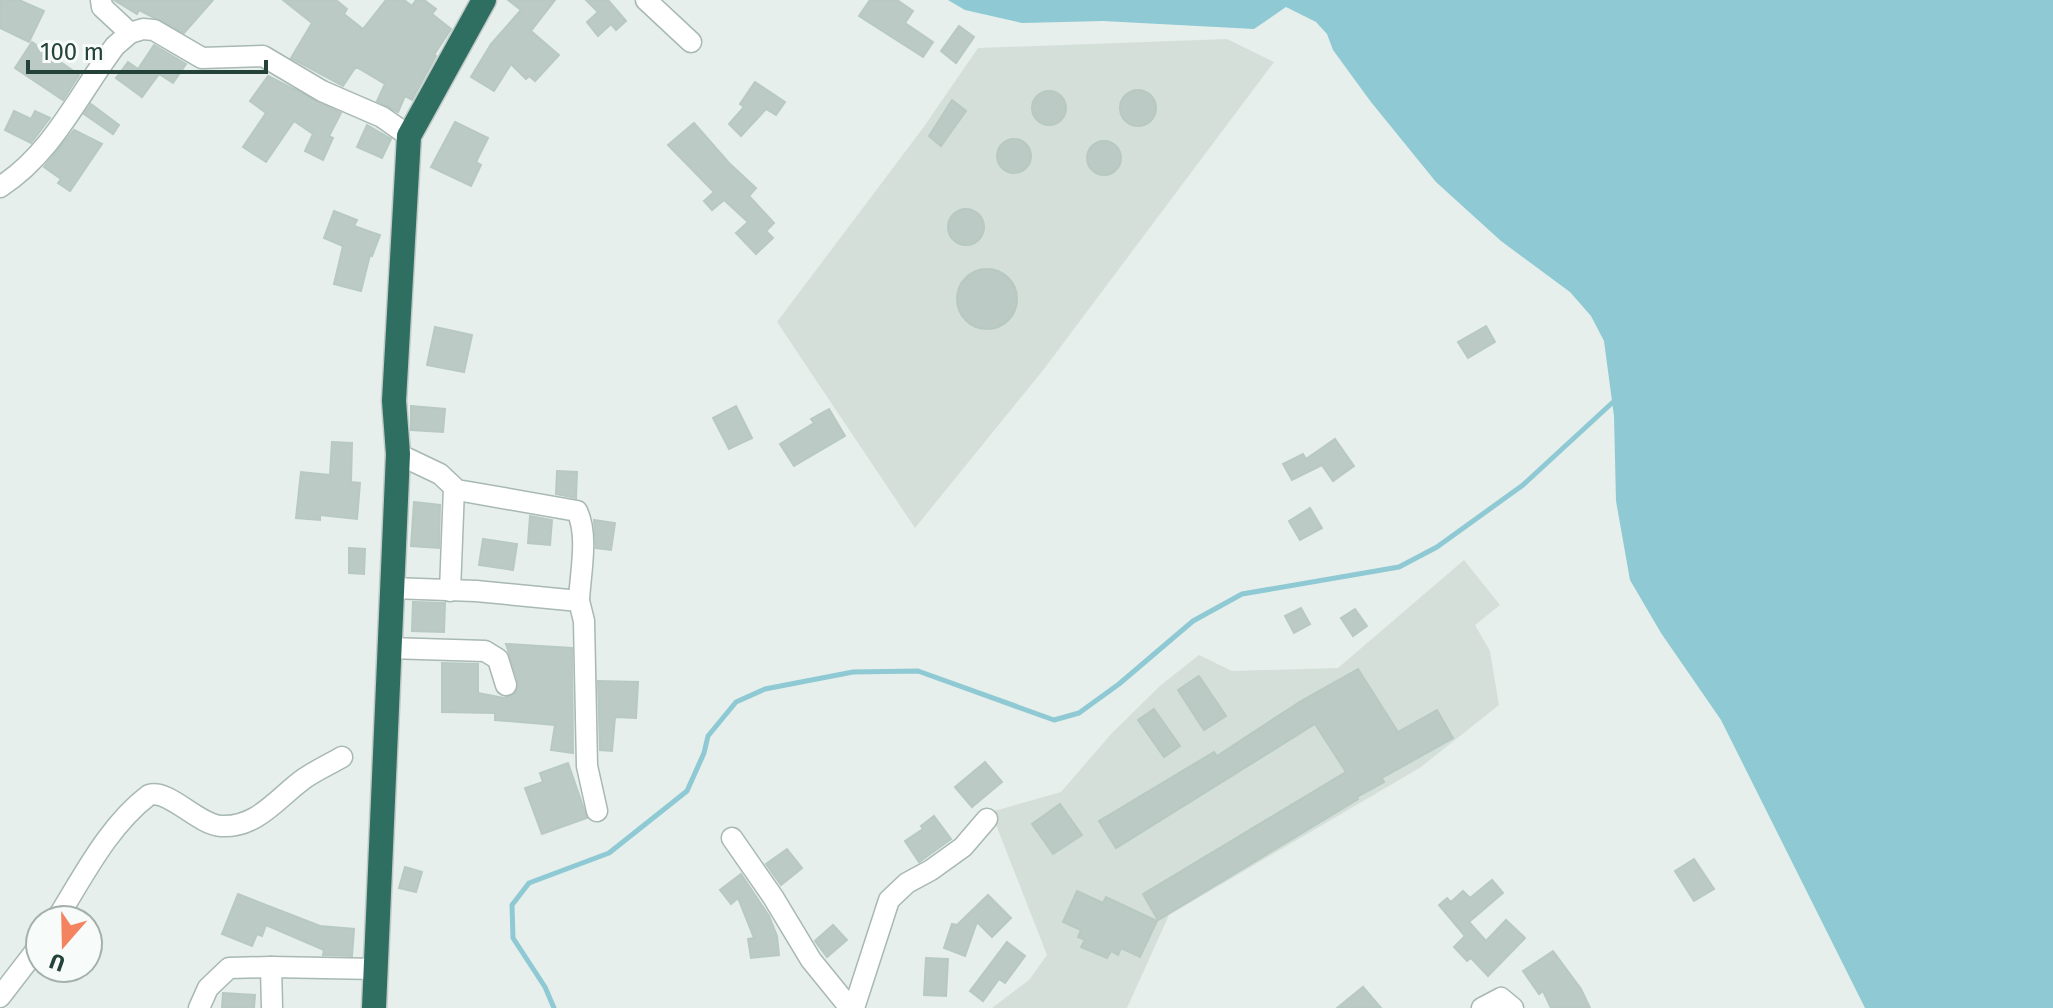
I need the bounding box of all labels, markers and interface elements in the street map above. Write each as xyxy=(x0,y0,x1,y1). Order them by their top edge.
scale bar xyxy=(28,24,266,74)
text: 100 m xyxy=(40,38,104,66)
north arrow xyxy=(24,904,104,984)
text: U xyxy=(46,947,69,977)

